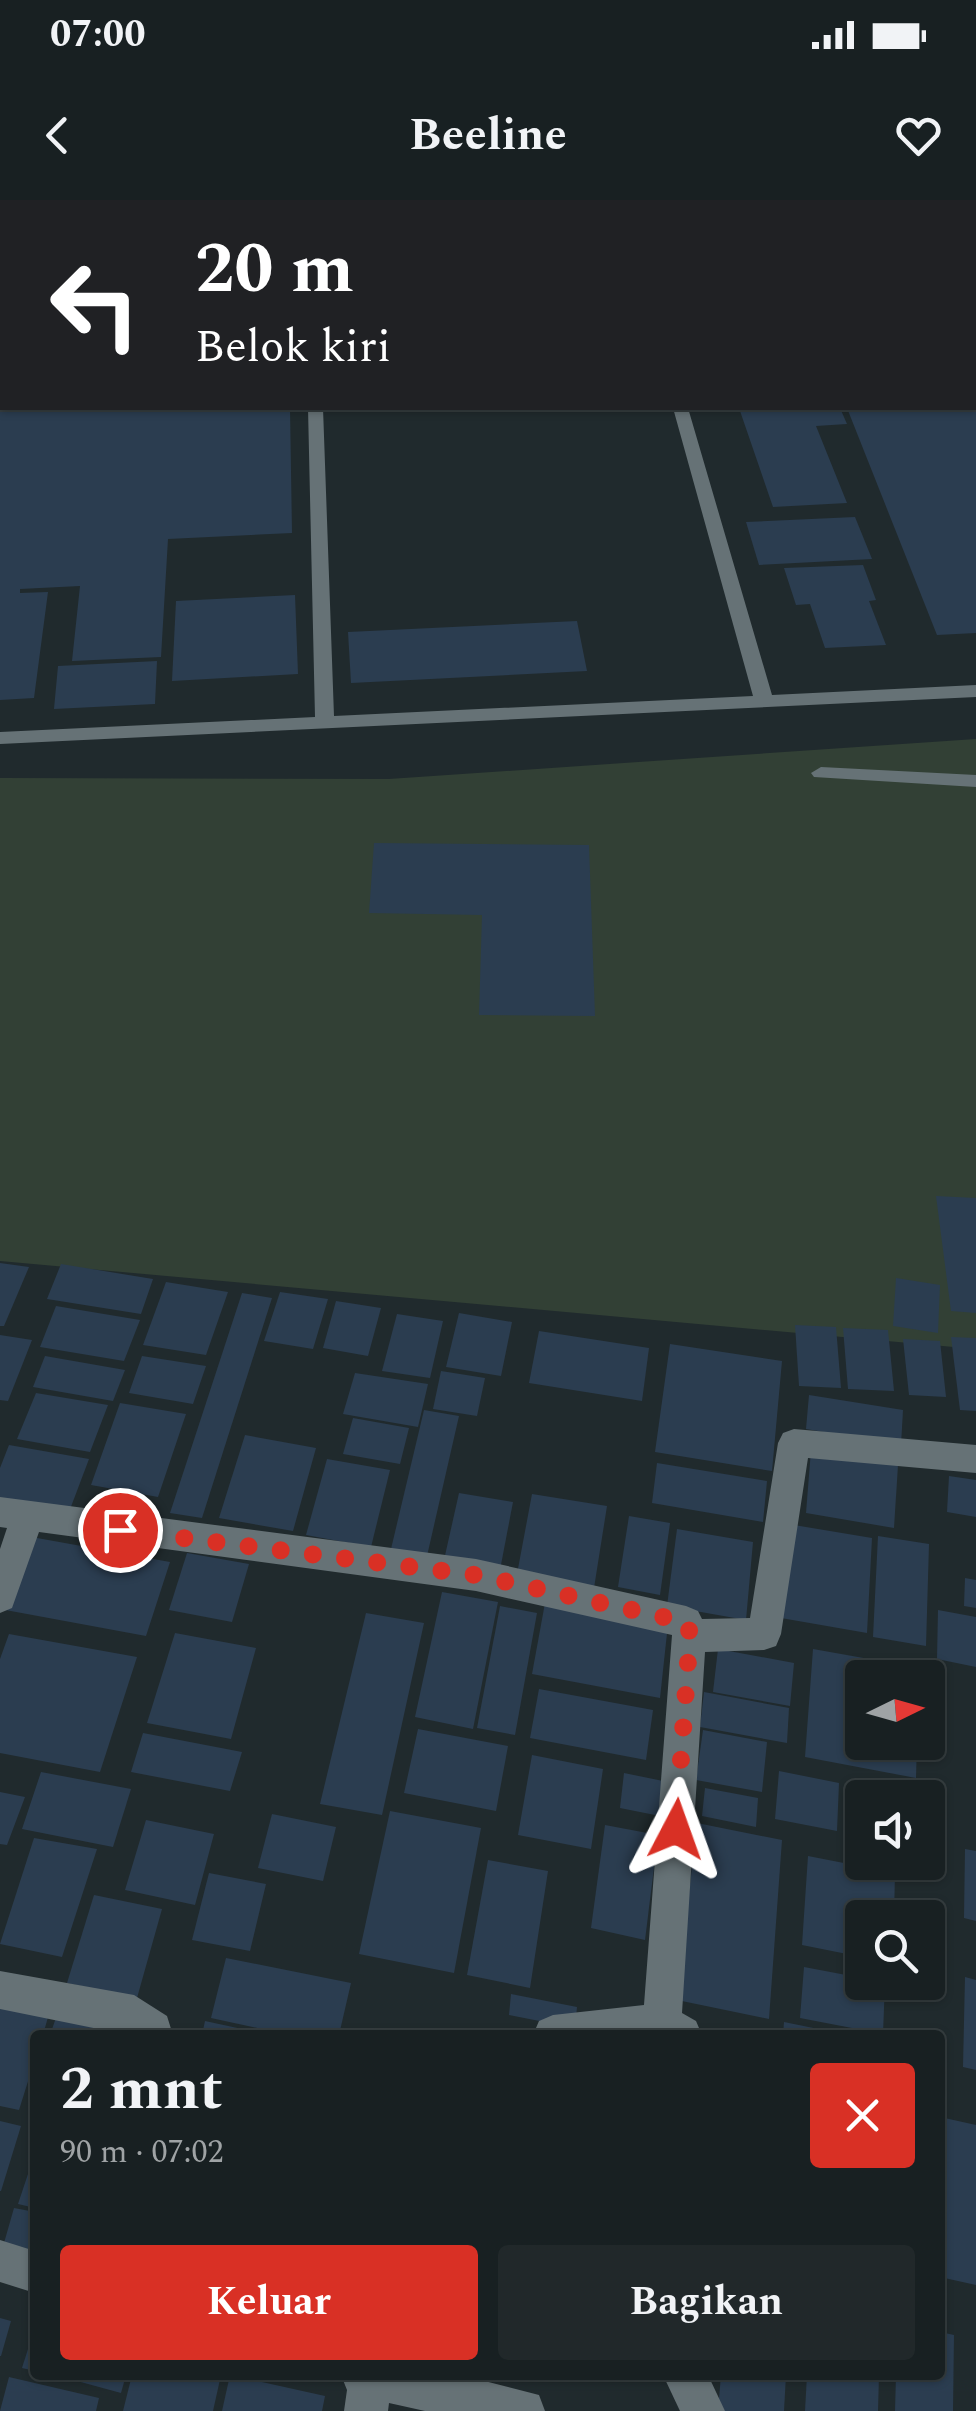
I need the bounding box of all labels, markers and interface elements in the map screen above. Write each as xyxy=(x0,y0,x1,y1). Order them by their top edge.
text: 07:00 xyxy=(50,6,145,64)
text: Beeline xyxy=(409,101,567,170)
icon: back xyxy=(30,108,85,163)
icon: heart xyxy=(891,108,946,163)
text: 20 m xyxy=(195,217,354,323)
icon: left xyxy=(30,240,160,370)
text: Belok kiri xyxy=(195,313,391,382)
pin xyxy=(78,1488,163,1573)
icon: arrive xyxy=(93,1503,148,1558)
north arrow xyxy=(845,1660,945,1760)
map controls xyxy=(845,1660,945,2000)
position arrow xyxy=(624,1777,728,1881)
button: sound xyxy=(845,1780,945,1880)
button: search xyxy=(845,1900,945,2000)
text: 2 mnt xyxy=(60,2044,223,2136)
button: close xyxy=(810,2063,915,2168)
text: 90 m · 07:02 xyxy=(60,2128,224,2177)
button: Keluar xyxy=(60,2245,478,2360)
button: Bagikan xyxy=(498,2245,915,2360)

